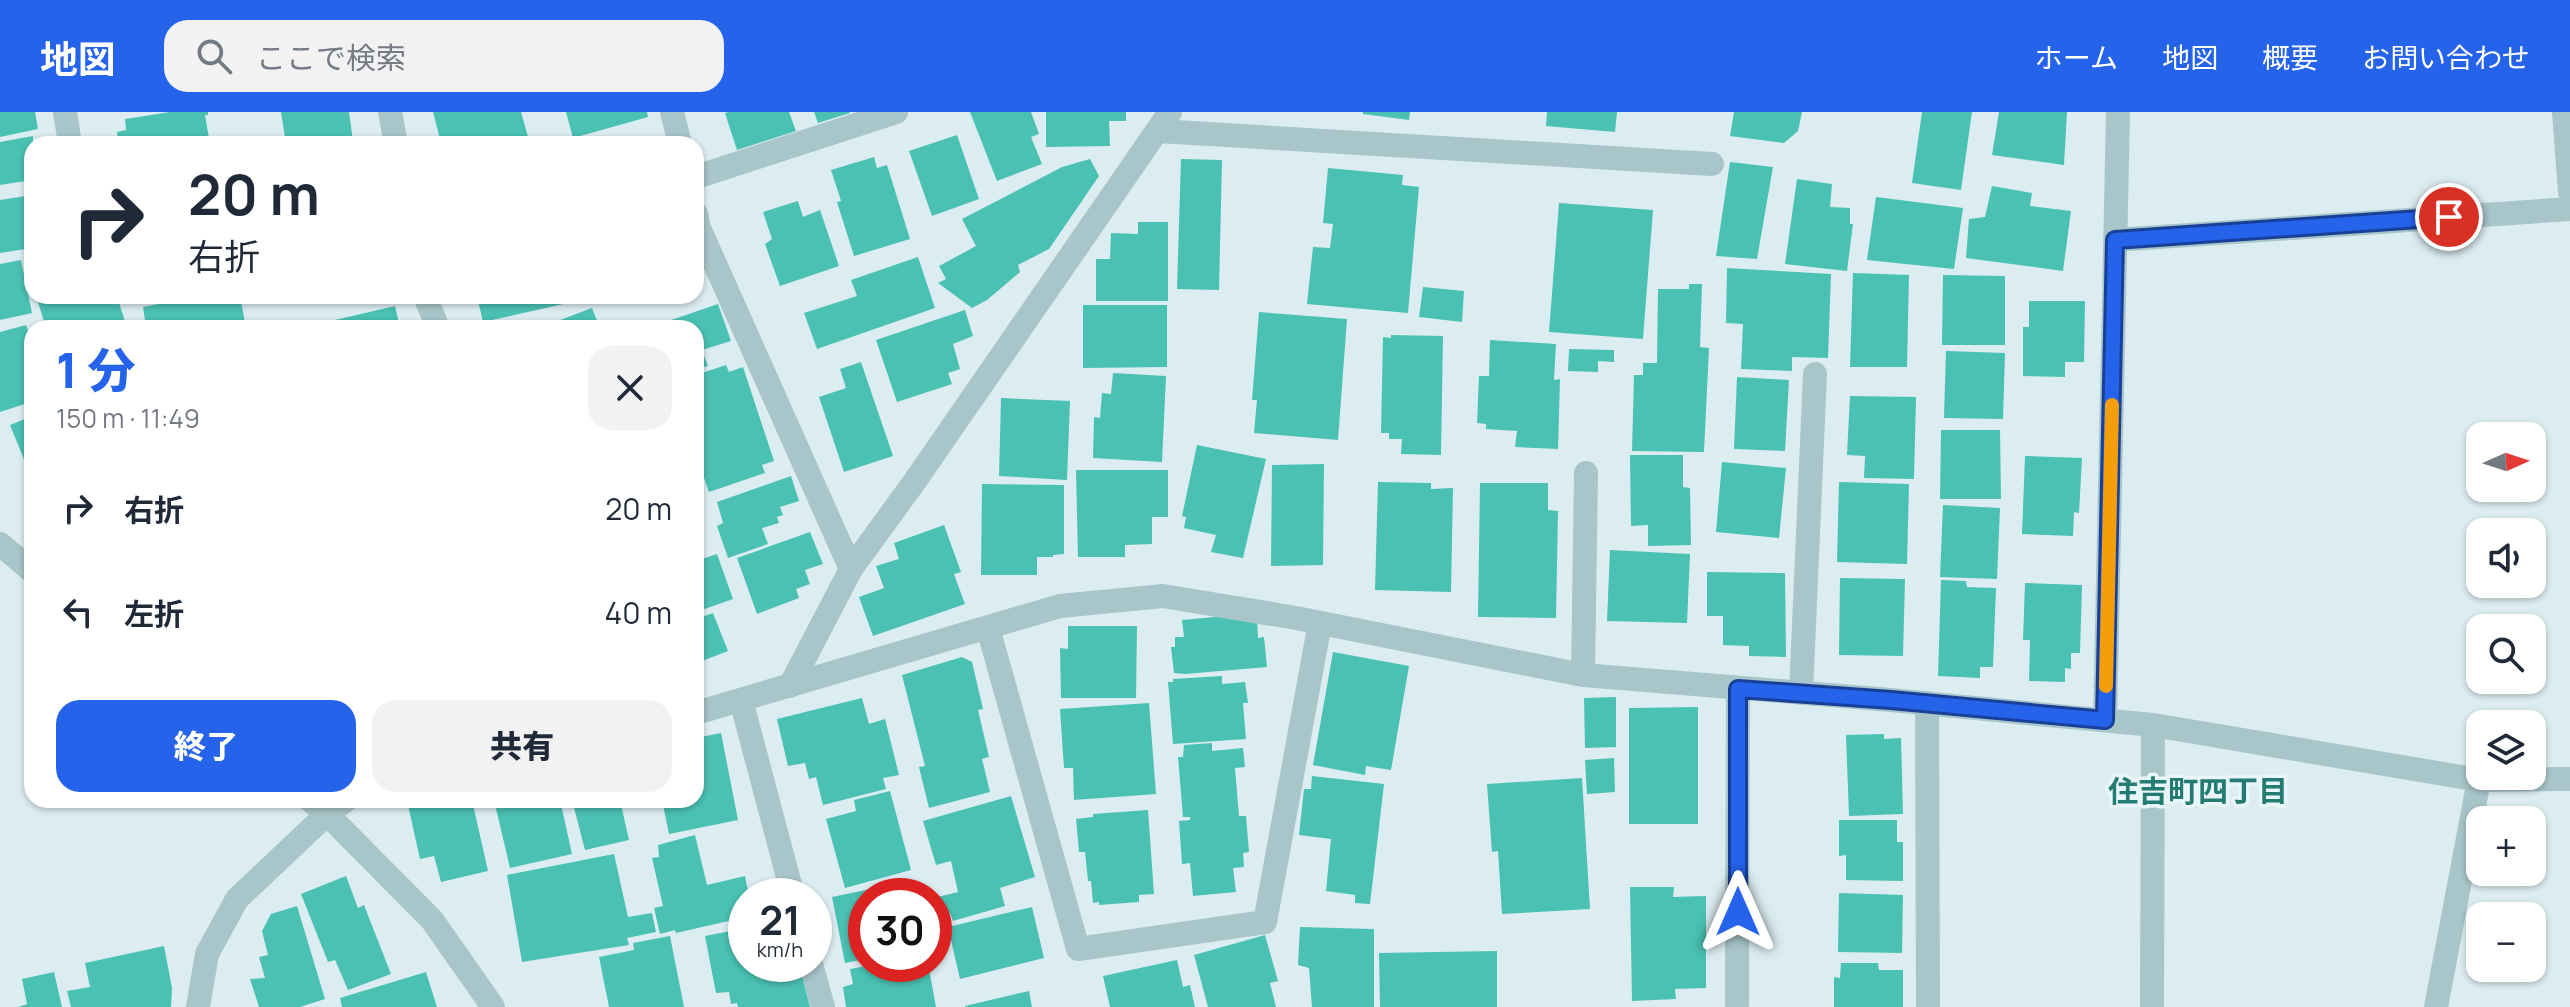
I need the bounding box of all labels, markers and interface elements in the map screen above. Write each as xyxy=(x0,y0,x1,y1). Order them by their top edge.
search box xyxy=(164,20,724,92)
text: 地図 xyxy=(40,32,116,84)
icon: search xyxy=(192,34,236,78)
text: ここで検索 xyxy=(256,37,406,78)
text: ホーム xyxy=(2035,38,2118,76)
text: 地図 xyxy=(2162,38,2218,76)
text: 概要 xyxy=(2262,38,2318,76)
text: お問い合わせ xyxy=(2362,38,2530,76)
text: 20 m xyxy=(188,155,320,232)
icon: right xyxy=(56,168,160,272)
pin xyxy=(2415,183,2483,251)
icon: arrive xyxy=(2427,195,2471,239)
text: 右折 xyxy=(188,232,260,281)
text: 1 分 xyxy=(56,337,135,402)
button: close xyxy=(588,346,672,430)
text: 150 m · 11:49 xyxy=(56,400,200,436)
north arrow xyxy=(2466,422,2546,502)
map controls xyxy=(2466,422,2546,982)
icon: right xyxy=(56,486,100,530)
text: 20 m xyxy=(605,488,672,529)
text: 右折 xyxy=(124,489,184,530)
button: sound xyxy=(2466,518,2546,598)
icon: left xyxy=(56,590,100,634)
text: 40 m xyxy=(605,592,672,633)
text: 左折 xyxy=(124,593,184,634)
button: search xyxy=(2466,614,2546,694)
button: 終了 xyxy=(56,700,356,792)
button: 共有 xyxy=(372,700,672,792)
button: layers xyxy=(2466,710,2546,790)
district label: 住吉町四丁目 xyxy=(2108,770,2288,811)
button: + xyxy=(2466,806,2546,886)
position arrow xyxy=(1696,870,1780,954)
speed limit sign: 30 xyxy=(848,878,952,982)
text: 21 xyxy=(759,892,801,947)
button: − xyxy=(2466,902,2546,982)
text: km/h xyxy=(757,936,803,963)

